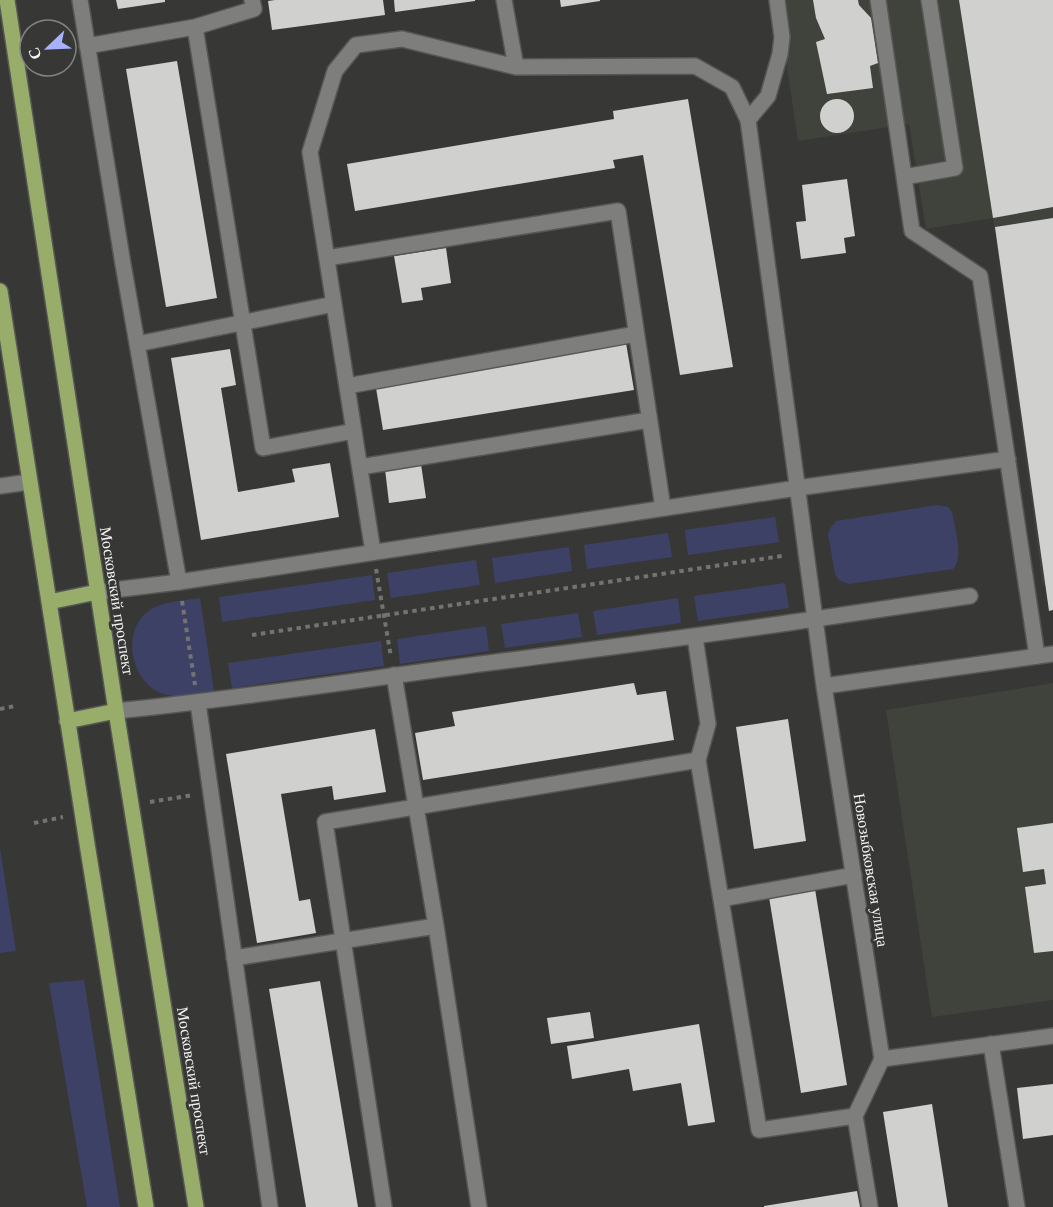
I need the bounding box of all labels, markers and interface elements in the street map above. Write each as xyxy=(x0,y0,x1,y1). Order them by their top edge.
north arrow xyxy=(18,18,78,78)
text: С xyxy=(25,45,45,62)
street label: Московский проспект xyxy=(96,526,137,677)
street label: Новозыбковская улица xyxy=(849,792,892,948)
street label: Московский проспект xyxy=(173,1006,214,1157)

